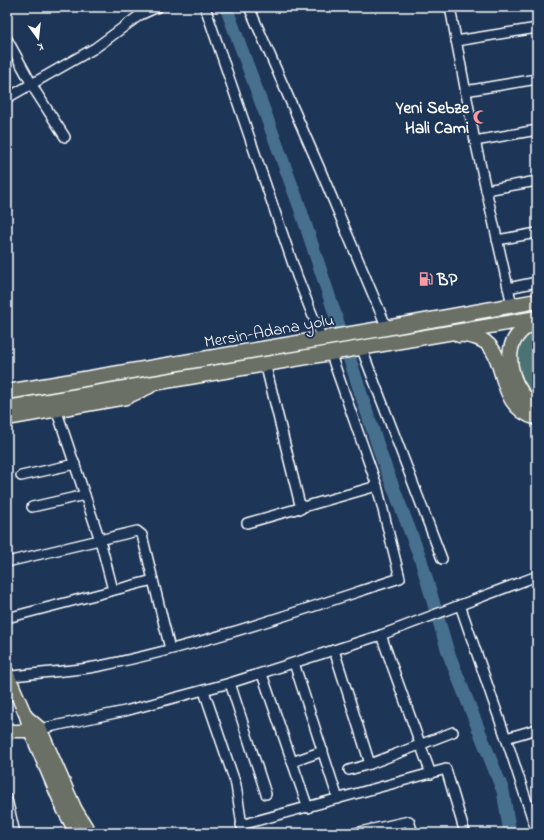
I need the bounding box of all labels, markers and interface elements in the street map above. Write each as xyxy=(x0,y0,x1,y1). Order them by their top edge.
north arrow xyxy=(18,18,58,58)
text: K xyxy=(35,38,45,55)
place label: Yeni Sebze Hali Cami xyxy=(395,96,470,141)
mosque icon: Yeni Sebze Hali Cami xyxy=(472,109,488,125)
place label: BP xyxy=(436,268,457,293)
fuel station icon: BP xyxy=(418,271,434,287)
street label: Mersin-Adana yolu xyxy=(202,308,336,356)

